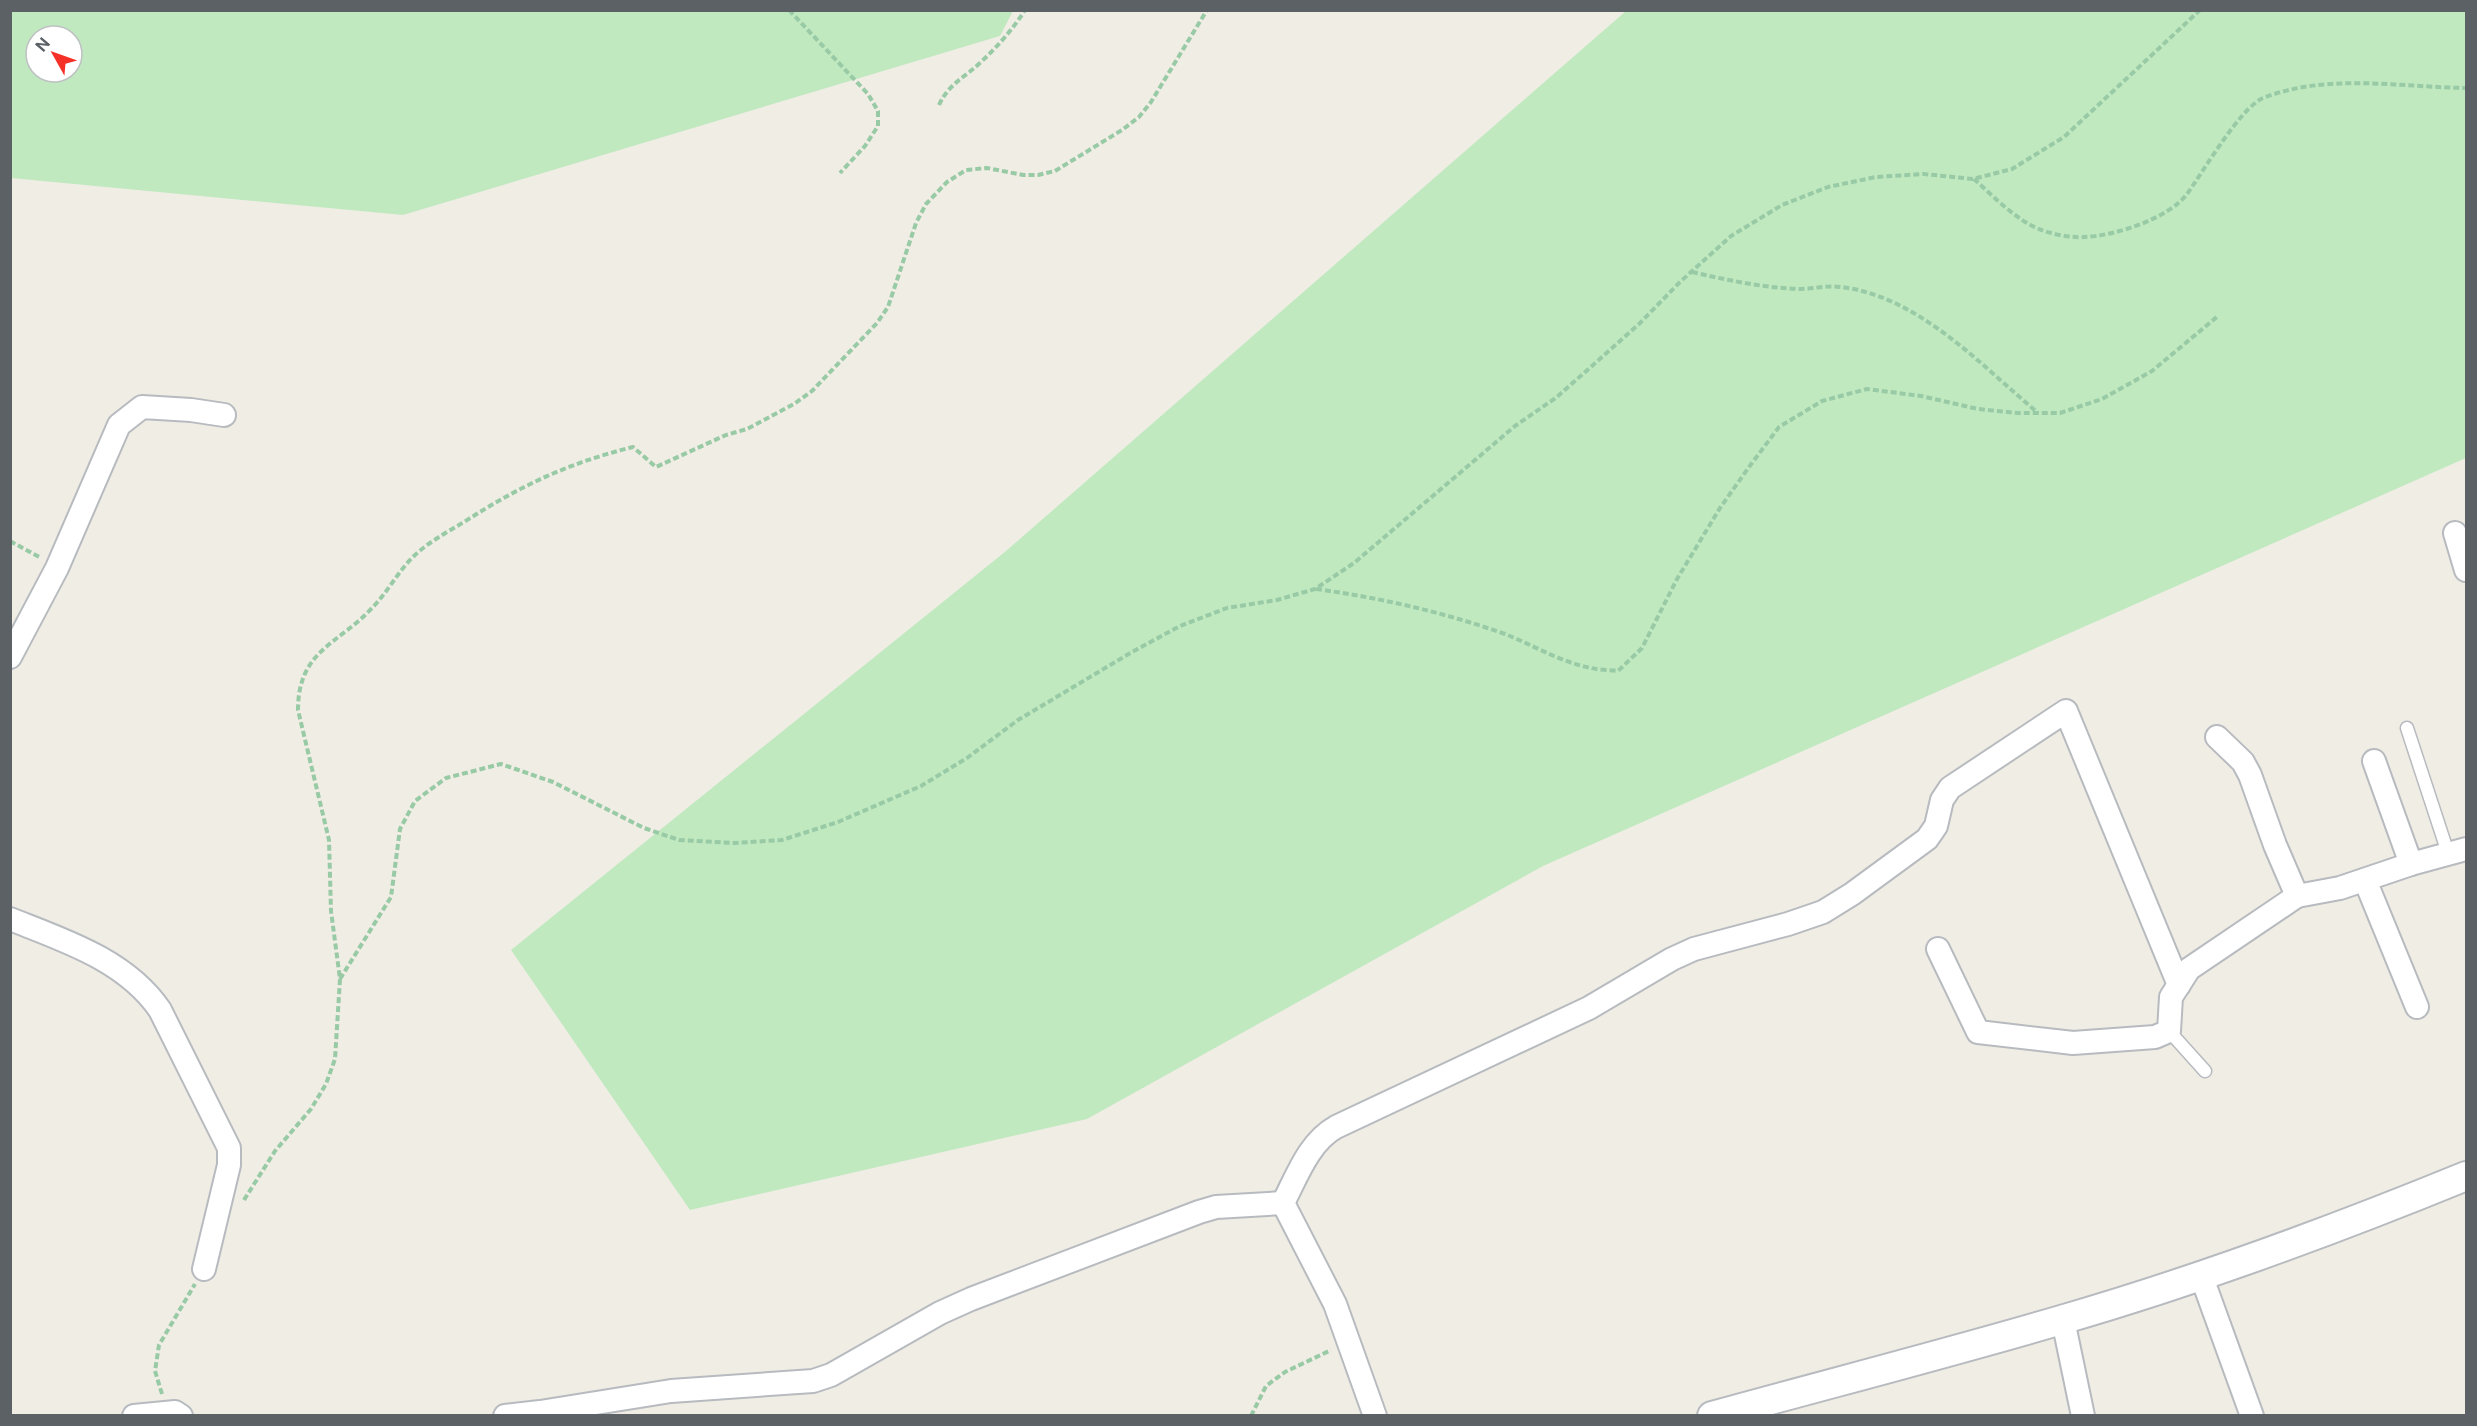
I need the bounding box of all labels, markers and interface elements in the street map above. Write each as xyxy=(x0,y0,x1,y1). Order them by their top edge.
north arrow xyxy=(24,24,84,84)
text: N xyxy=(32,34,54,56)

